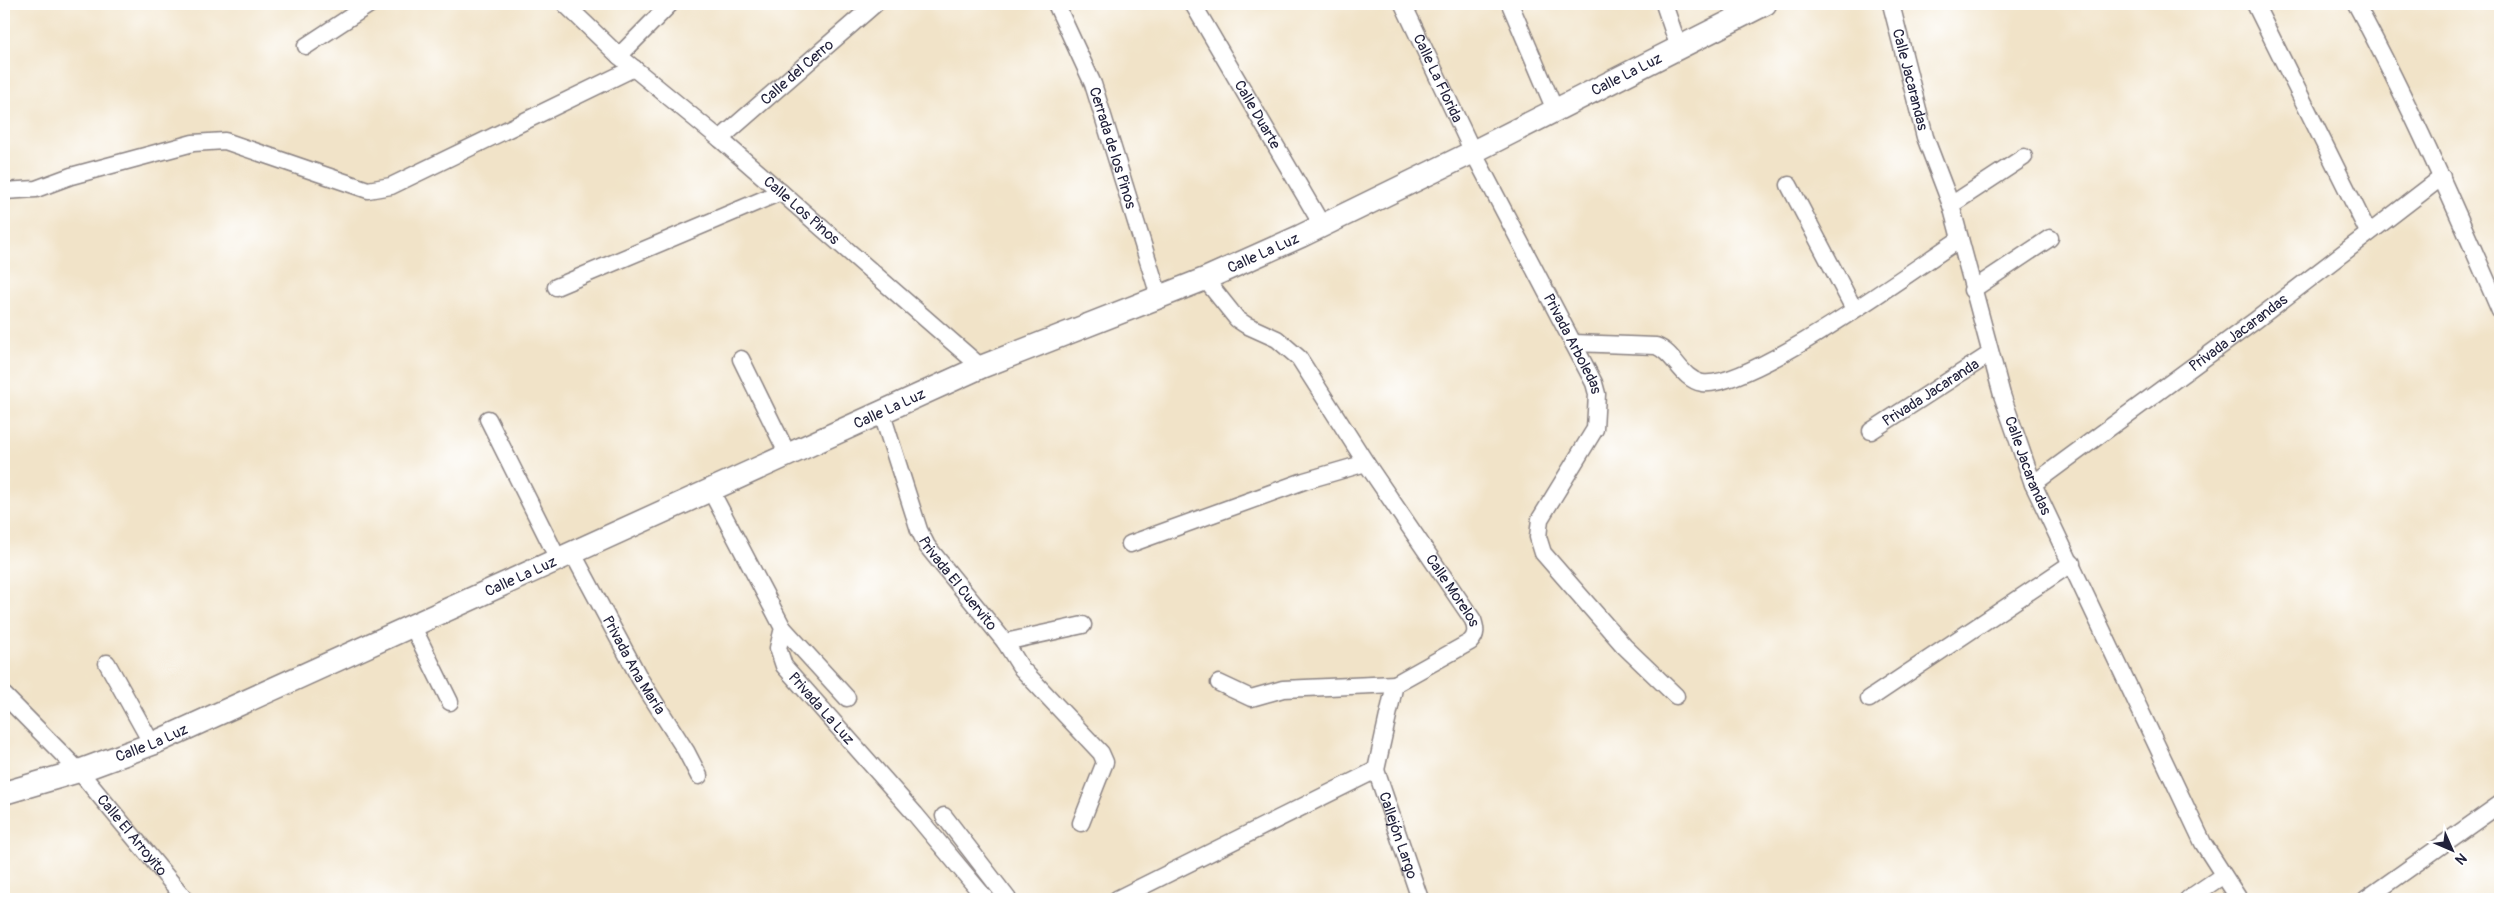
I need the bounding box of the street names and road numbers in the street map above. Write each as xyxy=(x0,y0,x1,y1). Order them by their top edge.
street label: Calle Jacarandas xyxy=(1888,27,1932,133)
street label: Calle La Florida xyxy=(1409,31,1467,126)
street label: Calle del Cerro xyxy=(757,35,838,109)
street label: Calle La Luz xyxy=(1588,49,1665,100)
street label: Calle Duarte xyxy=(1230,77,1285,153)
street label: Cerrada de los Pinos xyxy=(1085,85,1140,211)
street label: Calle Los Pinos xyxy=(759,172,843,249)
street label: Calle La Luz xyxy=(1224,229,1302,278)
street label: Privada Jacarandas xyxy=(2186,290,2292,376)
street label: Privada Arboledas xyxy=(1539,291,1606,396)
street label: Privada Jacaranda xyxy=(1879,355,1983,431)
street label: Calle La Luz xyxy=(851,385,929,434)
street label: Calle Jacarandas xyxy=(2000,414,2055,518)
street label: Privada El Cuervito xyxy=(914,533,1001,635)
street label: Calle Morelos xyxy=(1421,551,1484,629)
street label: Calle La Luz xyxy=(482,552,560,601)
street label: Privada Ana María xyxy=(598,613,669,718)
street label: Privada La Luz xyxy=(784,669,858,749)
street label: Calle La Luz xyxy=(113,720,191,767)
street label: Callejón Largo xyxy=(1374,789,1421,881)
street label: Calle El Arroyito xyxy=(92,791,171,880)

